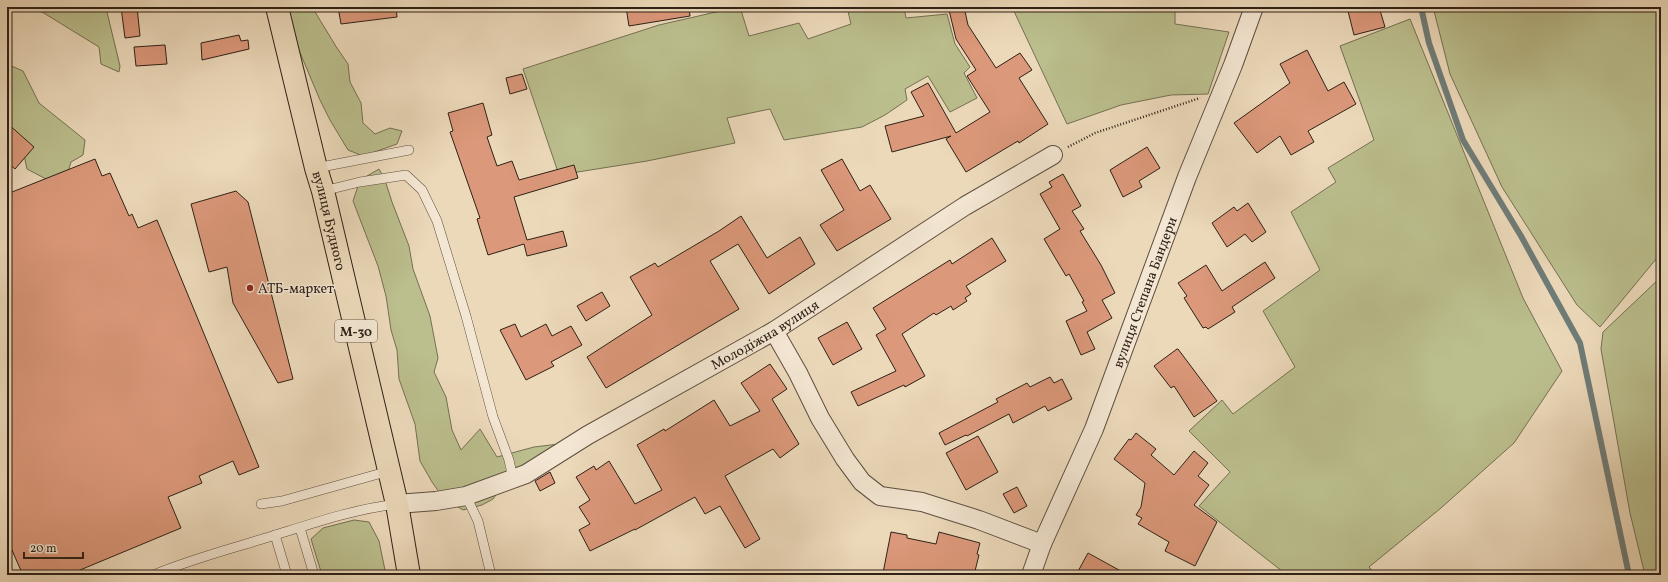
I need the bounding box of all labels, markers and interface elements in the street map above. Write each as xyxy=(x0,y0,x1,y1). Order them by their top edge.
street label: вулиця Будного xyxy=(306,169,349,273)
street label: вулиця Степана Бандери xyxy=(1109,214,1183,371)
place label: АТБ-маркет xyxy=(258,280,334,299)
marker: АТБ-маркет xyxy=(245,283,255,293)
street label: Молодіжна вулиця xyxy=(708,296,823,375)
road number: М-30 xyxy=(335,320,377,342)
scale bar xyxy=(24,534,83,560)
text: 20 m xyxy=(30,541,57,557)

